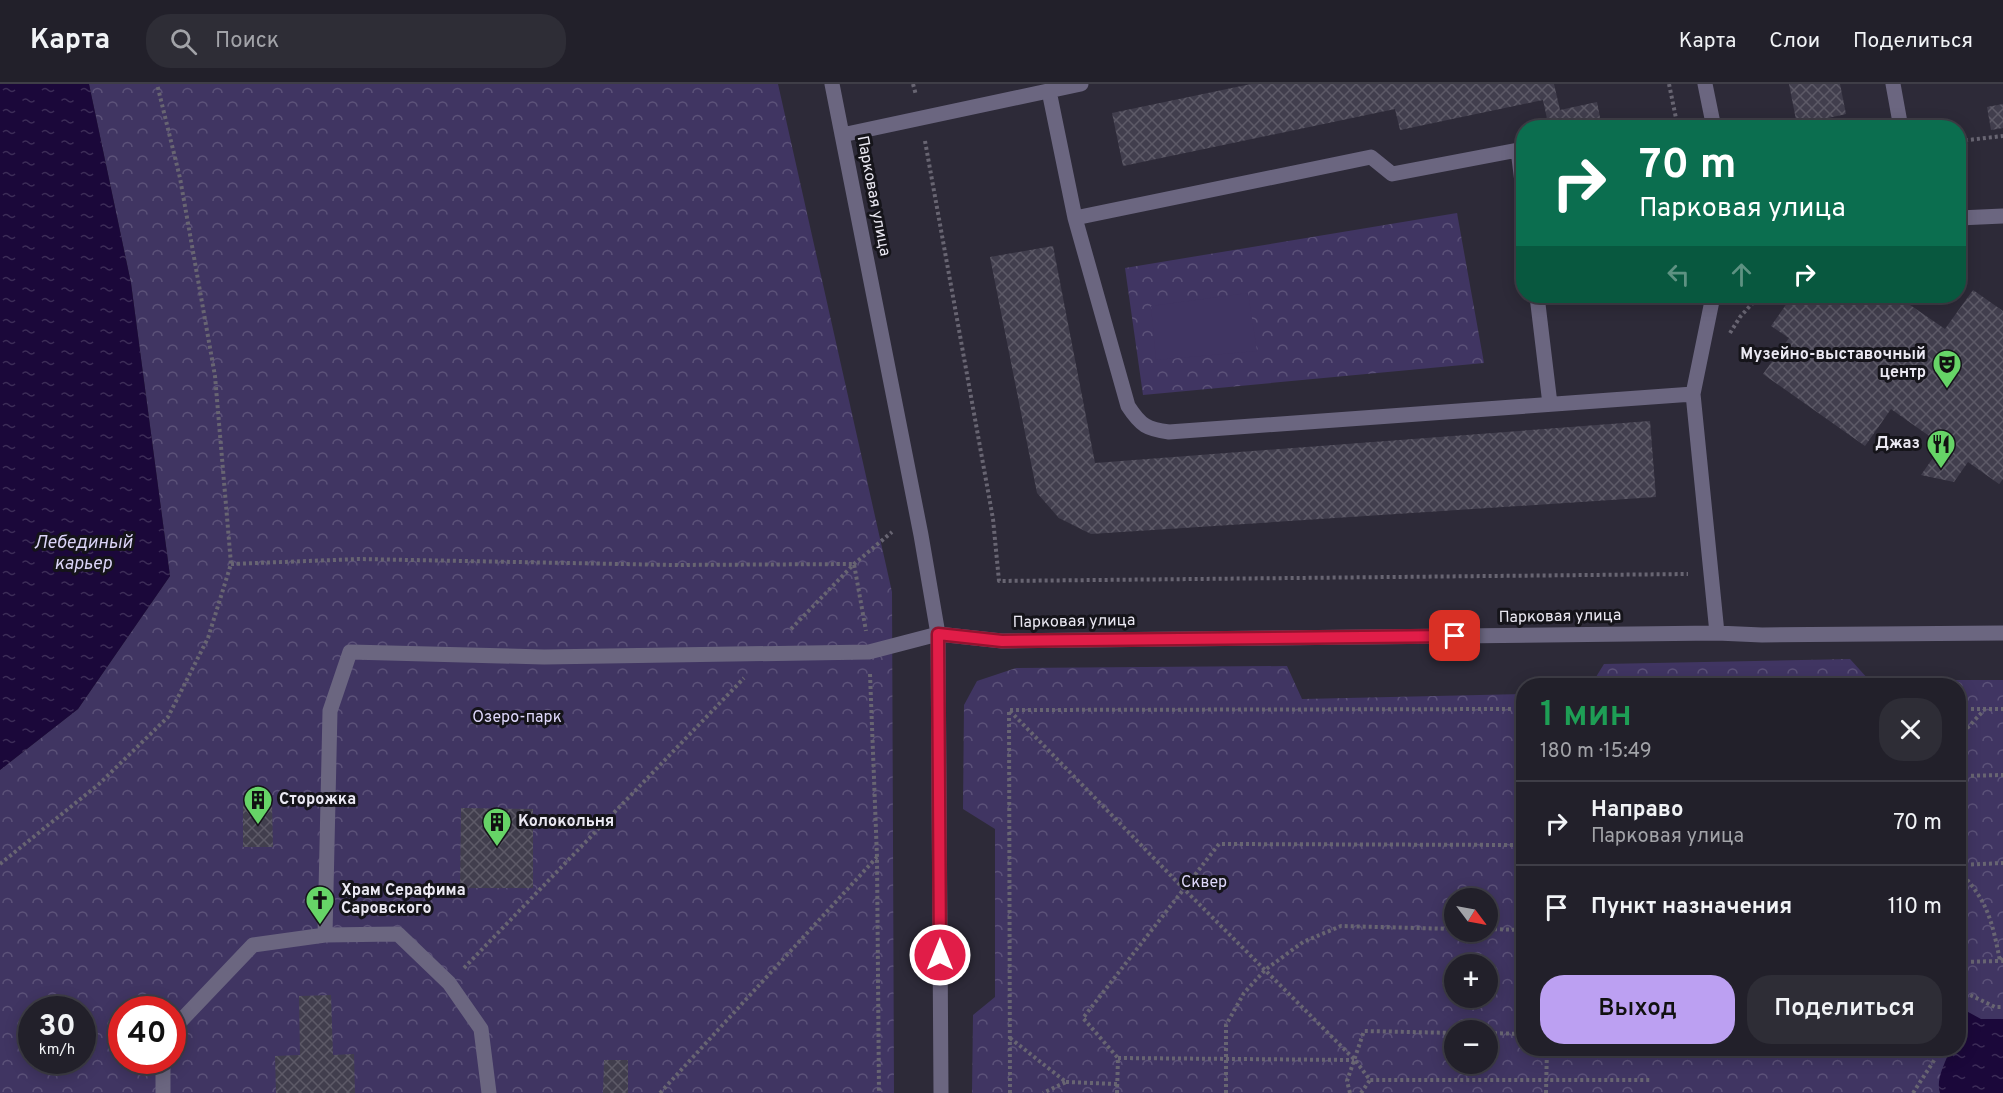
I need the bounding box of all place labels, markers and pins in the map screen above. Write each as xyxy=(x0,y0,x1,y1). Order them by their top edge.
place label: Музейно-выставочный центр xyxy=(1740,345,1926,383)
theatre icon: Музейно-выставочный центр xyxy=(1931,348,1963,390)
restaurant icon: Джаз xyxy=(1925,428,1957,470)
place label: Джаз xyxy=(1875,434,1920,454)
pin xyxy=(1429,610,1480,661)
building icon: Сторожка xyxy=(242,784,274,826)
place label: Сторожка xyxy=(279,790,356,810)
building icon: Колокольня xyxy=(481,806,513,848)
place label: Колокольня xyxy=(518,812,614,832)
place label: Храм Серафима Саровского xyxy=(341,881,466,919)
church icon: Храм Серафима Саровского xyxy=(304,884,336,926)

